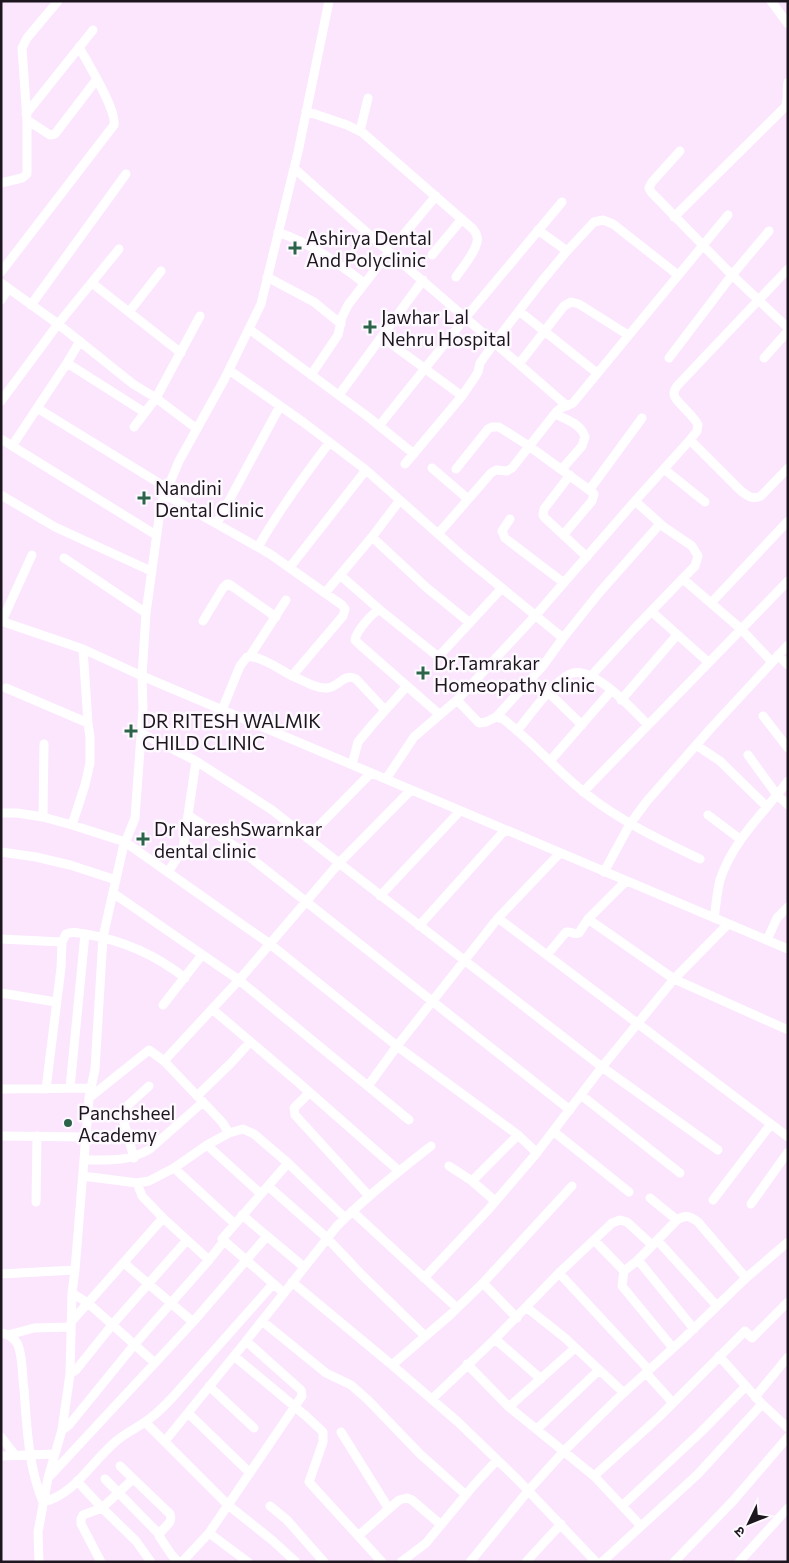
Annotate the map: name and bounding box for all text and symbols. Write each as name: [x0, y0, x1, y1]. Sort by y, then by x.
place label: Ashirya Dental And Polyclinic: [306, 226, 432, 271]
marker: Ashirya Dental And Polyclinic: [288, 241, 302, 255]
place label: Jawhar Lal Nehru Hospital: [381, 305, 511, 350]
marker: Jawhar Lal Nehru Hospital: [363, 320, 377, 334]
place label: Nandini Dental Clinic: [155, 476, 264, 521]
marker: Nandini Dental Clinic: [137, 491, 151, 505]
place label: Dr.Tamrakar Homeopathy clinic: [434, 651, 595, 696]
marker: Dr.Tamrakar Homeopathy clinic: [416, 666, 430, 680]
place label: DR RITESH WALMIK CHILD CLINIC: [142, 709, 321, 754]
marker: DR RITESH WALMIK CHILD CLINIC: [124, 724, 138, 738]
place label: Dr NareshSwarnkar dental clinic: [154, 817, 323, 862]
marker: Dr NareshSwarnkar dental clinic: [136, 832, 150, 846]
place label: Panchsheel Academy: [78, 1101, 175, 1146]
marker: Panchsheel Academy: [62, 1117, 74, 1129]
north arrow: [724, 1498, 774, 1548]
text: उ: [730, 1523, 748, 1541]

